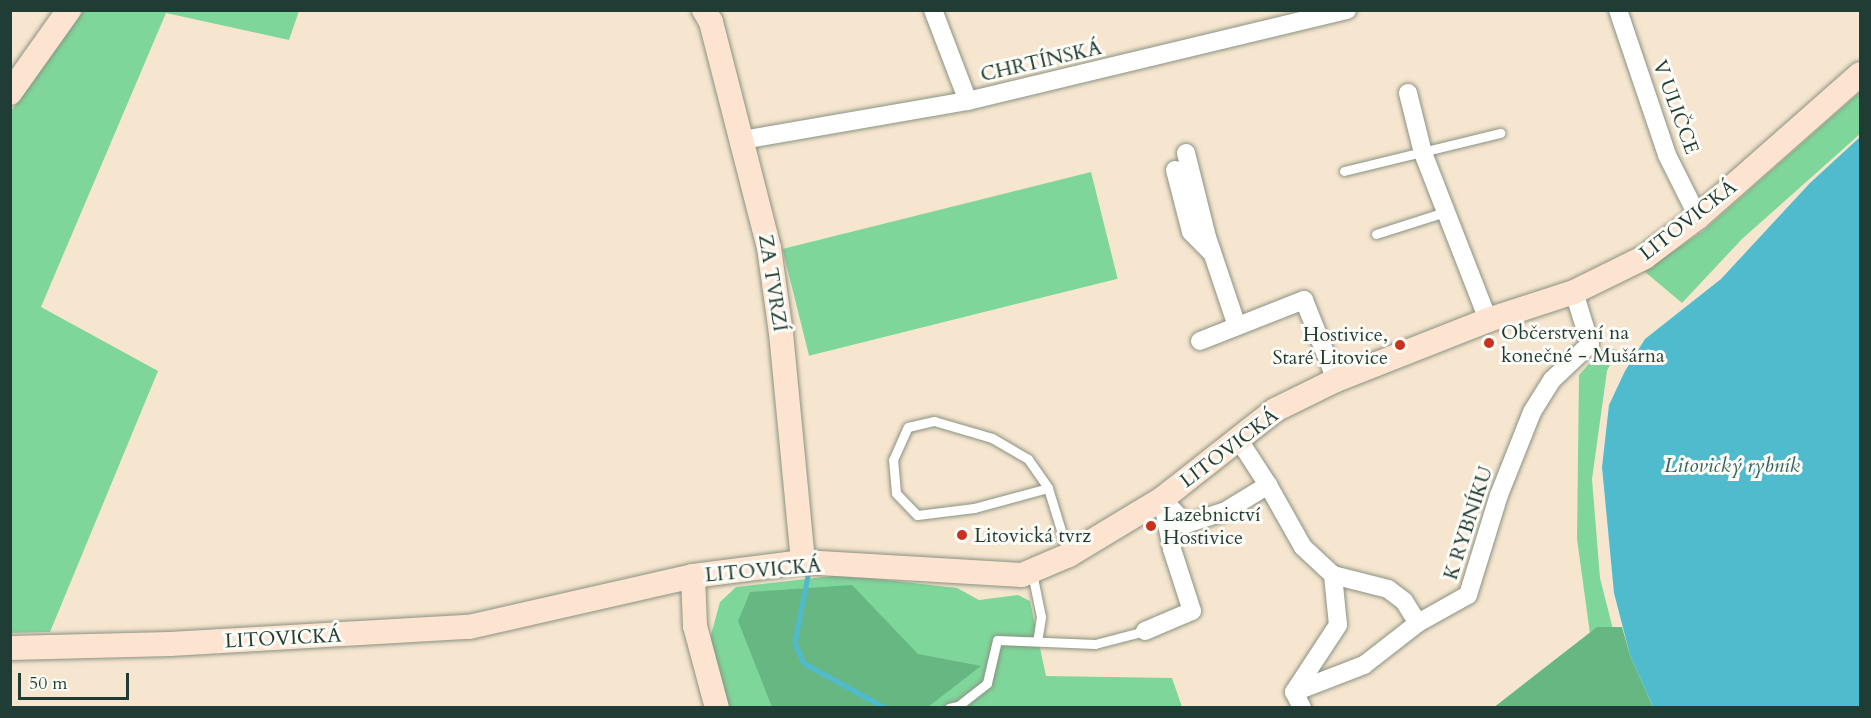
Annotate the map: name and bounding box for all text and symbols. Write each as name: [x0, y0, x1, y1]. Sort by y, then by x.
street label: CHRTÍNSKÁ: [978, 35, 1104, 87]
street label: V ULIČCE: [1648, 57, 1704, 157]
street label: LITOVICKÁ: [1635, 175, 1741, 265]
street label: ZA TVRZÍ: [753, 233, 793, 333]
place label: Občerstvení na konečné - Mušárna: [1501, 320, 1665, 367]
place label: Hostivice, Staré Litovice: [1272, 322, 1388, 369]
marker: Občerstvení na konečné - Mušárna: [1482, 336, 1496, 350]
marker: Hostivice, Staré Litovice: [1393, 338, 1407, 352]
street label: LITOVICKÁ: [1175, 403, 1283, 493]
water label: Litovický rybník: [1664, 453, 1800, 479]
street label: K RYBNÍKU: [1438, 463, 1498, 583]
place label: Lazebnictví Hostivice: [1163, 502, 1261, 549]
marker: Lazebnictví Hostivice: [1144, 519, 1158, 533]
place label: Litovická tvrz: [974, 523, 1091, 547]
marker: Litovická tvrz: [955, 528, 969, 542]
street label: LITOVICKÁ: [704, 553, 822, 587]
street label: LITOVICKÁ: [224, 623, 342, 653]
scale bar: [21, 661, 132, 699]
text: 50 m: [29, 671, 68, 696]

